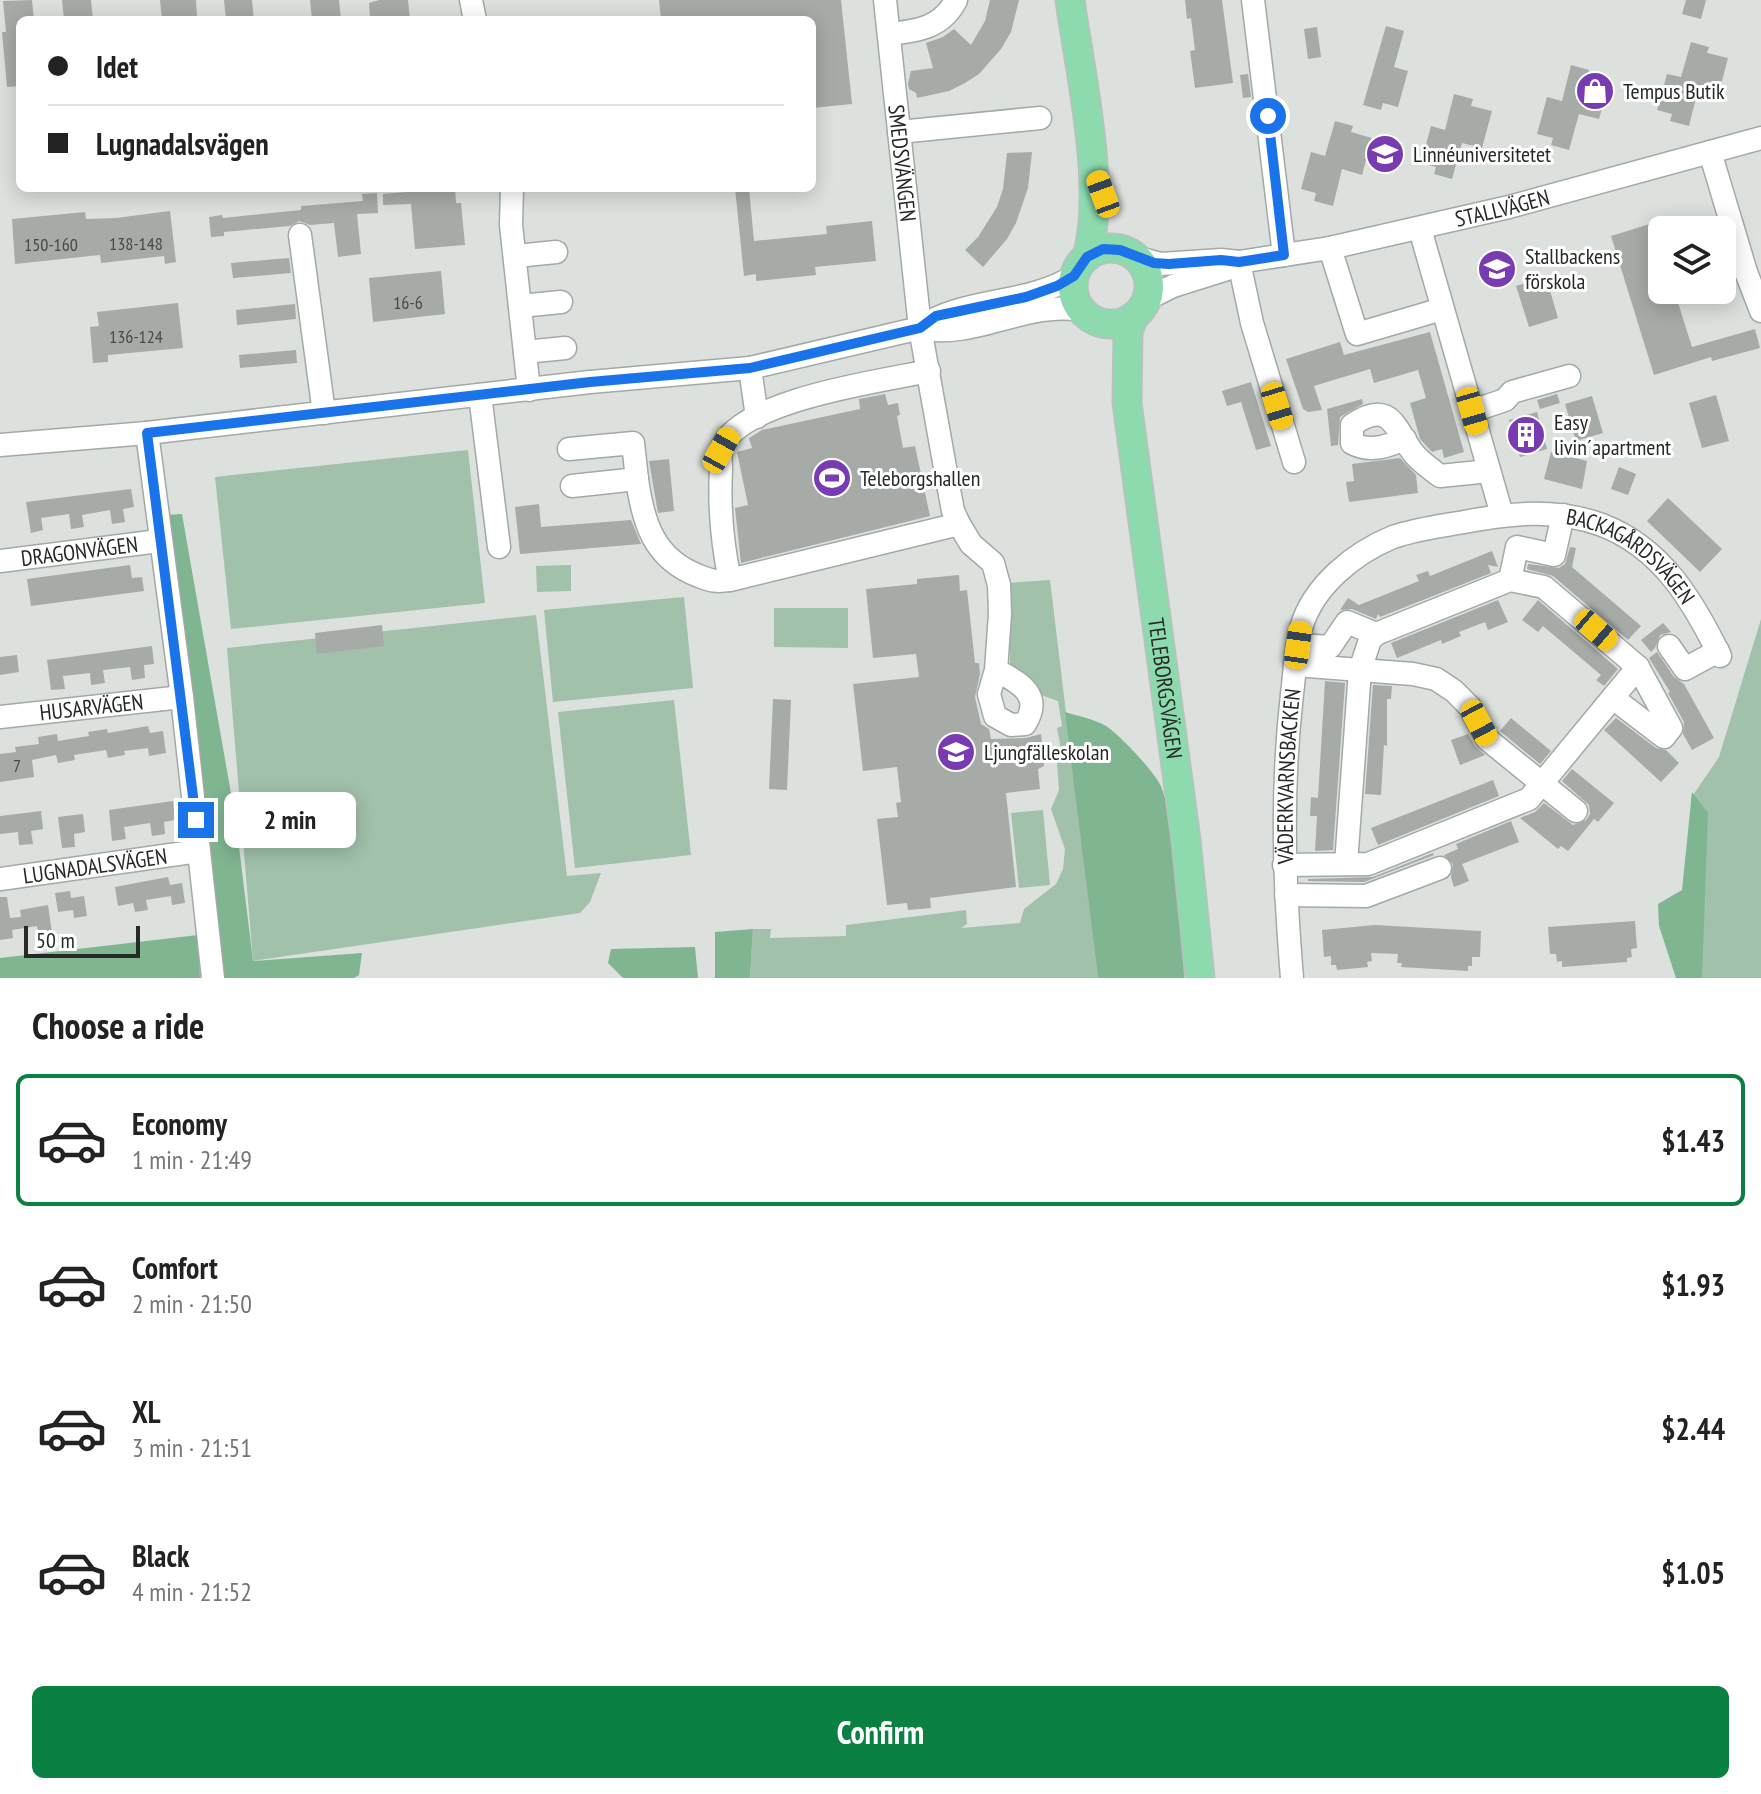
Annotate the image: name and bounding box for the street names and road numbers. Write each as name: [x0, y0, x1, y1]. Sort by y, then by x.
street label: SMEDSVÄNGEN: [882, 103, 923, 223]
street label: STALLVÄGEN: [1452, 183, 1552, 233]
street label: BACKAGÅRDSVÄGEN: [1564, 502, 1701, 609]
street label: DRAGONVÄGEN: [19, 530, 140, 572]
street label: TELEBORGSVÄGEN: [1142, 616, 1189, 760]
street label: HUSARVÄGEN: [38, 687, 145, 727]
street label: VÄDERKVARNSBACKEN: [1271, 687, 1307, 866]
street label: LUGNADALSVÄGEN: [21, 842, 169, 890]

